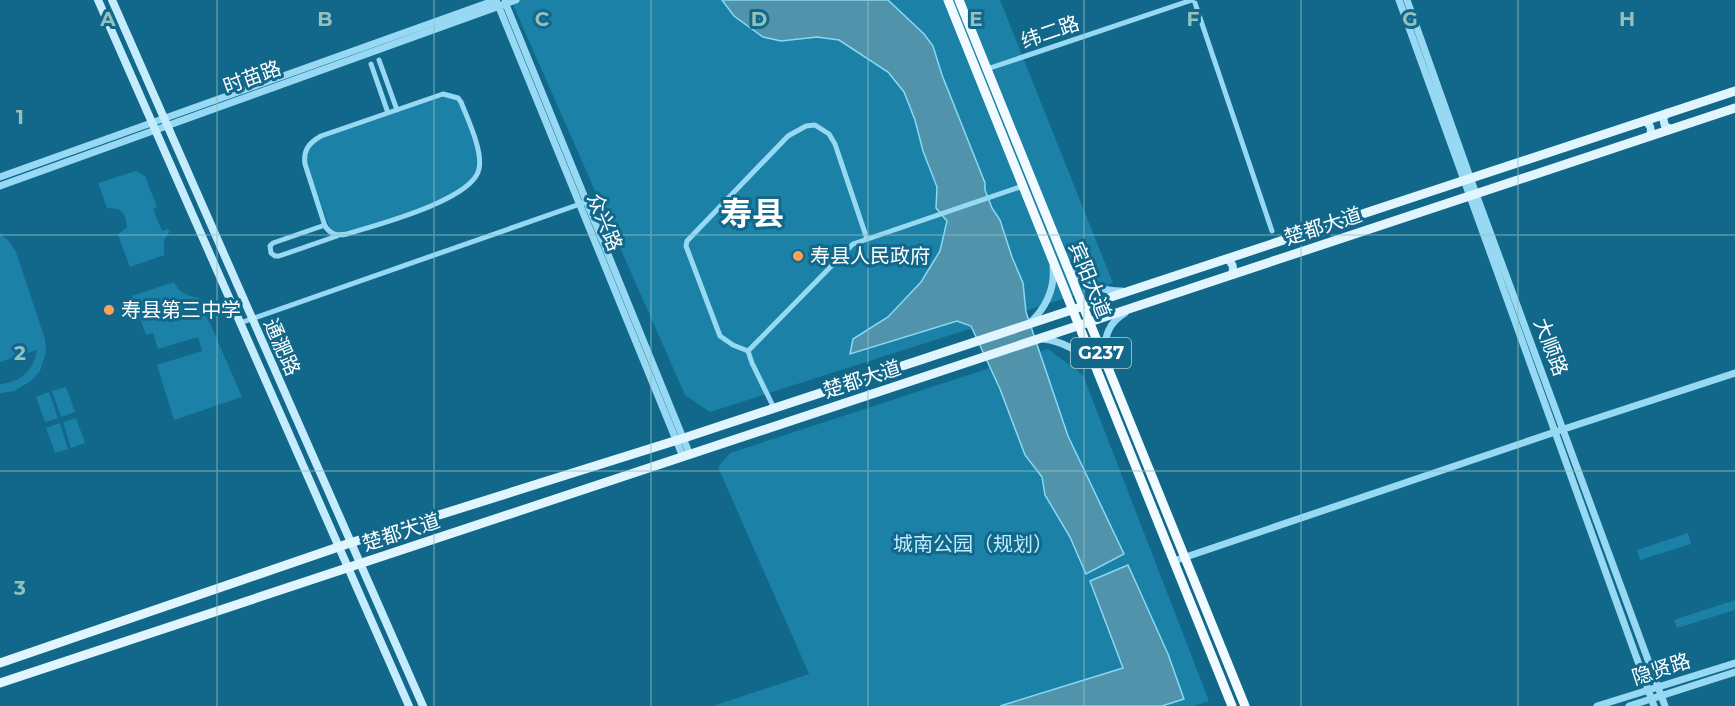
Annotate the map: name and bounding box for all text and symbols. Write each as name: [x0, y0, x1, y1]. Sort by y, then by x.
text: A: [99, 7, 116, 31]
text: B: [317, 7, 333, 31]
text: C: [535, 7, 550, 31]
text: D: [751, 7, 767, 31]
text: E: [969, 7, 983, 31]
text: F: [1187, 7, 1200, 31]
text: G: [1402, 7, 1418, 31]
text: H: [1619, 7, 1635, 31]
street label: 纬二路: [1018, 11, 1082, 53]
street label: 时苗路: [220, 55, 284, 99]
text: 1: [16, 105, 24, 129]
street label: 众兴路: [583, 190, 627, 254]
district label: 寿县: [720, 194, 784, 233]
street label: 楚都大道: [1281, 202, 1365, 250]
street label: 宾阳大道: [1064, 238, 1116, 322]
place label: 寿县人民政府: [810, 244, 930, 268]
marker: 寿县人民政府: [791, 249, 805, 263]
place label: 寿县第三中学: [121, 298, 241, 322]
marker: 寿县第三中学: [102, 303, 116, 317]
street label: 通淝路: [259, 315, 305, 379]
street label: 大顺路: [1529, 315, 1573, 379]
road number: G237: [1071, 338, 1131, 368]
text: 2: [14, 341, 26, 365]
street label: 楚都大道: [820, 355, 904, 403]
street label: 楚都大道: [359, 508, 443, 556]
park label: 城南公园（规划）: [893, 532, 1053, 556]
text: 3: [13, 576, 26, 600]
street label: 隐贤路: [1629, 648, 1693, 690]

